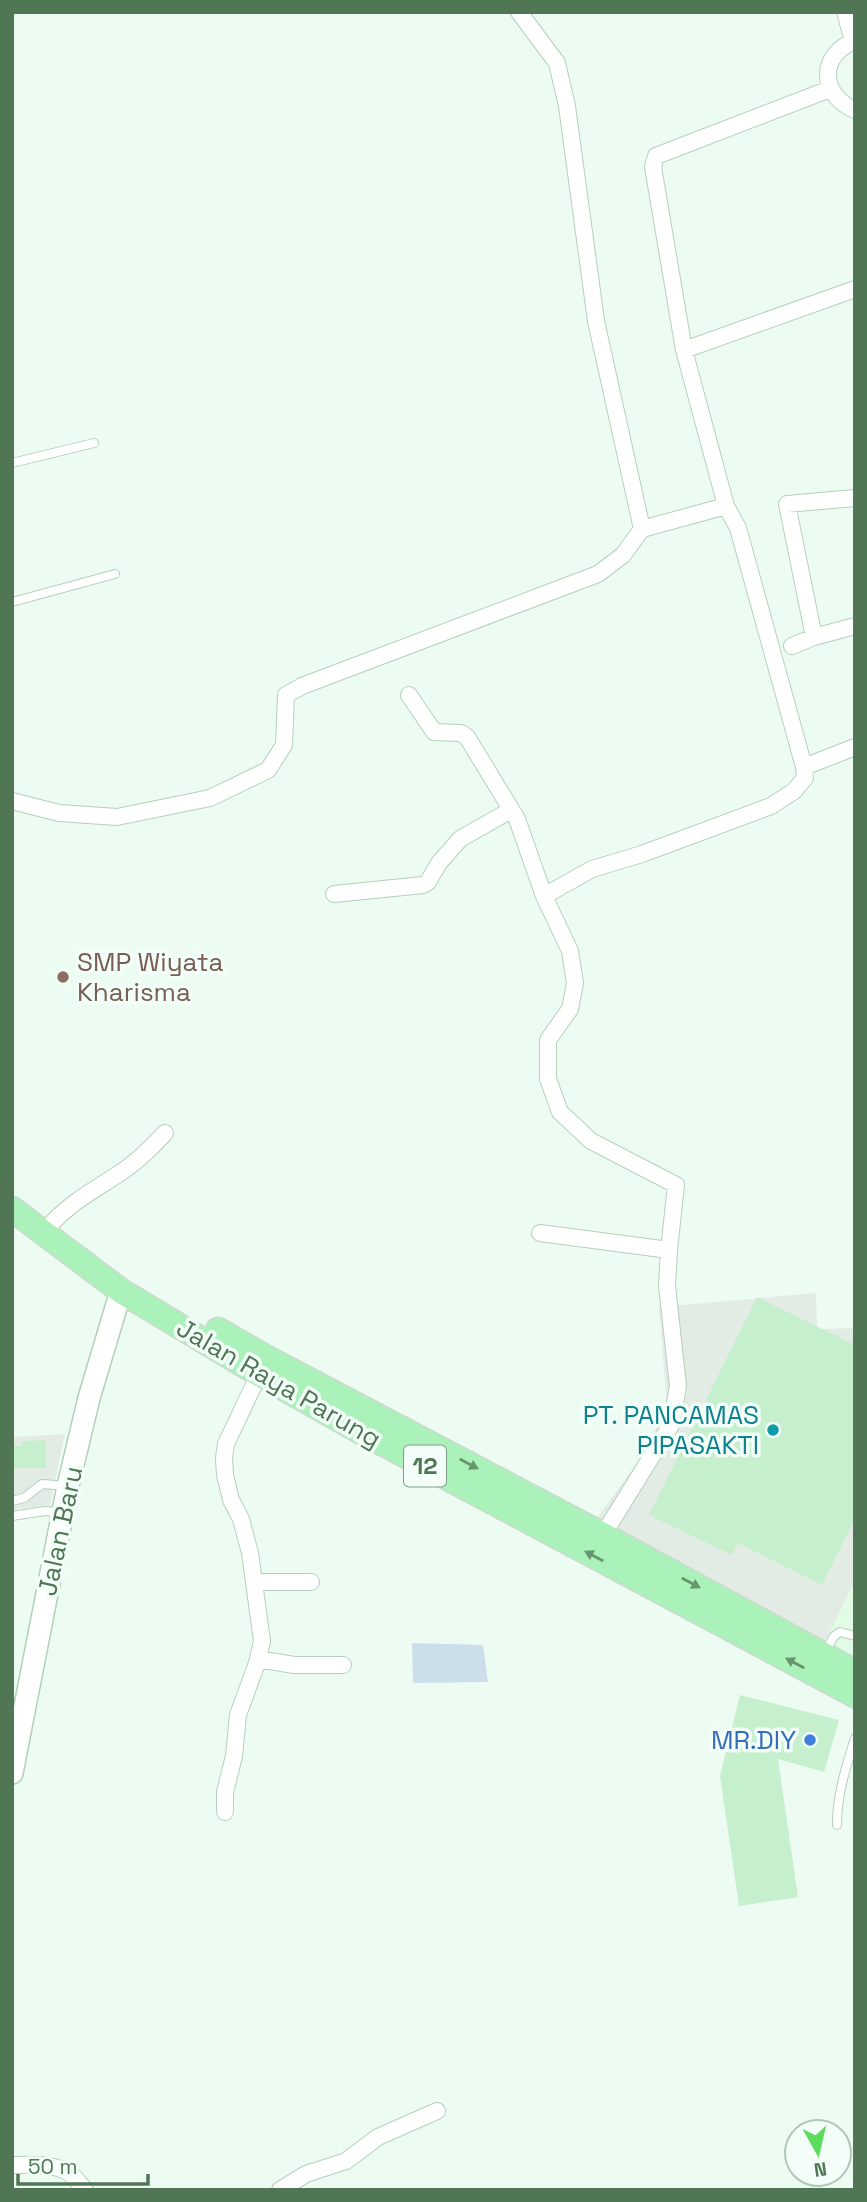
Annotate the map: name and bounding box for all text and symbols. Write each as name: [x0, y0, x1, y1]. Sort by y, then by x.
place label: SMP Wiyata Kharisma: [77, 945, 224, 1009]
marker: SMP Wiyata Kharisma: [55, 969, 71, 985]
street label: Jalan Raya Parung: [171, 1311, 387, 1455]
place label: PT. PANCAMAS PIPASAKTI: [583, 1398, 759, 1462]
marker: PT. PANCAMAS PIPASAKTI: [765, 1422, 781, 1438]
road number: 12: [404, 1446, 446, 1486]
one-way arrow: [459, 1459, 479, 1470]
street label: Jalan Baru: [30, 1463, 90, 1599]
one-way arrow: [584, 1550, 604, 1562]
one-way arrow: [681, 1578, 701, 1589]
one-way arrow: [784, 1658, 804, 1670]
place label: MR.DIY: [711, 1723, 796, 1757]
marker: MR.DIY: [802, 1732, 818, 1748]
north arrow: [783, 2118, 853, 2188]
scale bar: [18, 2142, 147, 2186]
text: 50 m: [28, 2153, 78, 2180]
text: N: [812, 2156, 828, 2183]

